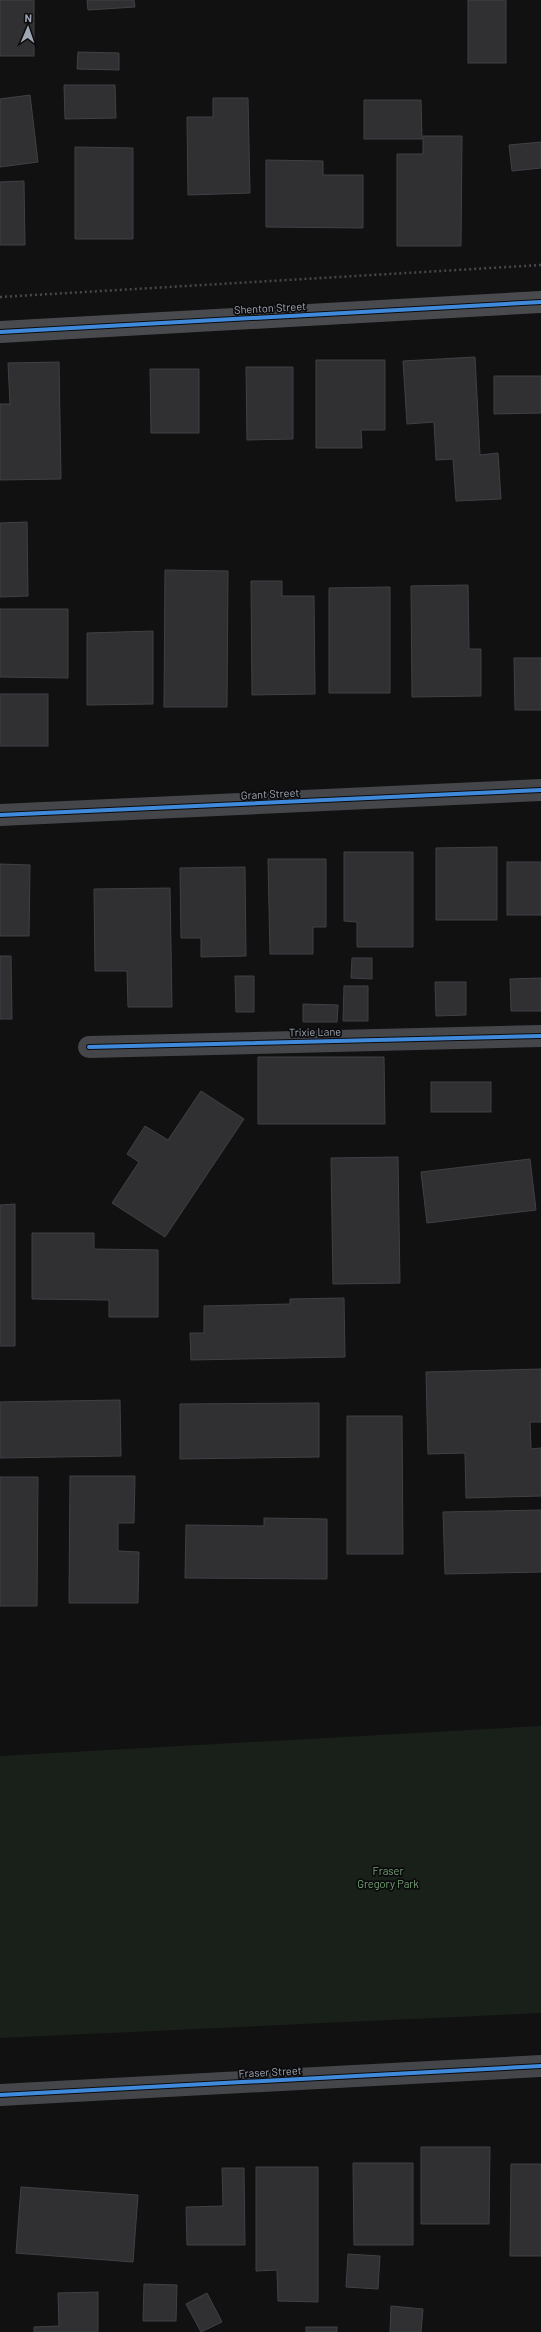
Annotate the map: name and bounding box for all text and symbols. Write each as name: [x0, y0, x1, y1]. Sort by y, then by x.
north arrow: [8, 8, 48, 48]
text: N: [24, 11, 32, 24]
street label: Shenton Street: [234, 299, 306, 316]
street label: Grant Street: [240, 785, 300, 802]
street label: Trixie Lane: [289, 1025, 341, 1038]
park label: Fraser Gregory Park: [357, 1864, 419, 1890]
street label: Fraser Street: [238, 2063, 302, 2080]

